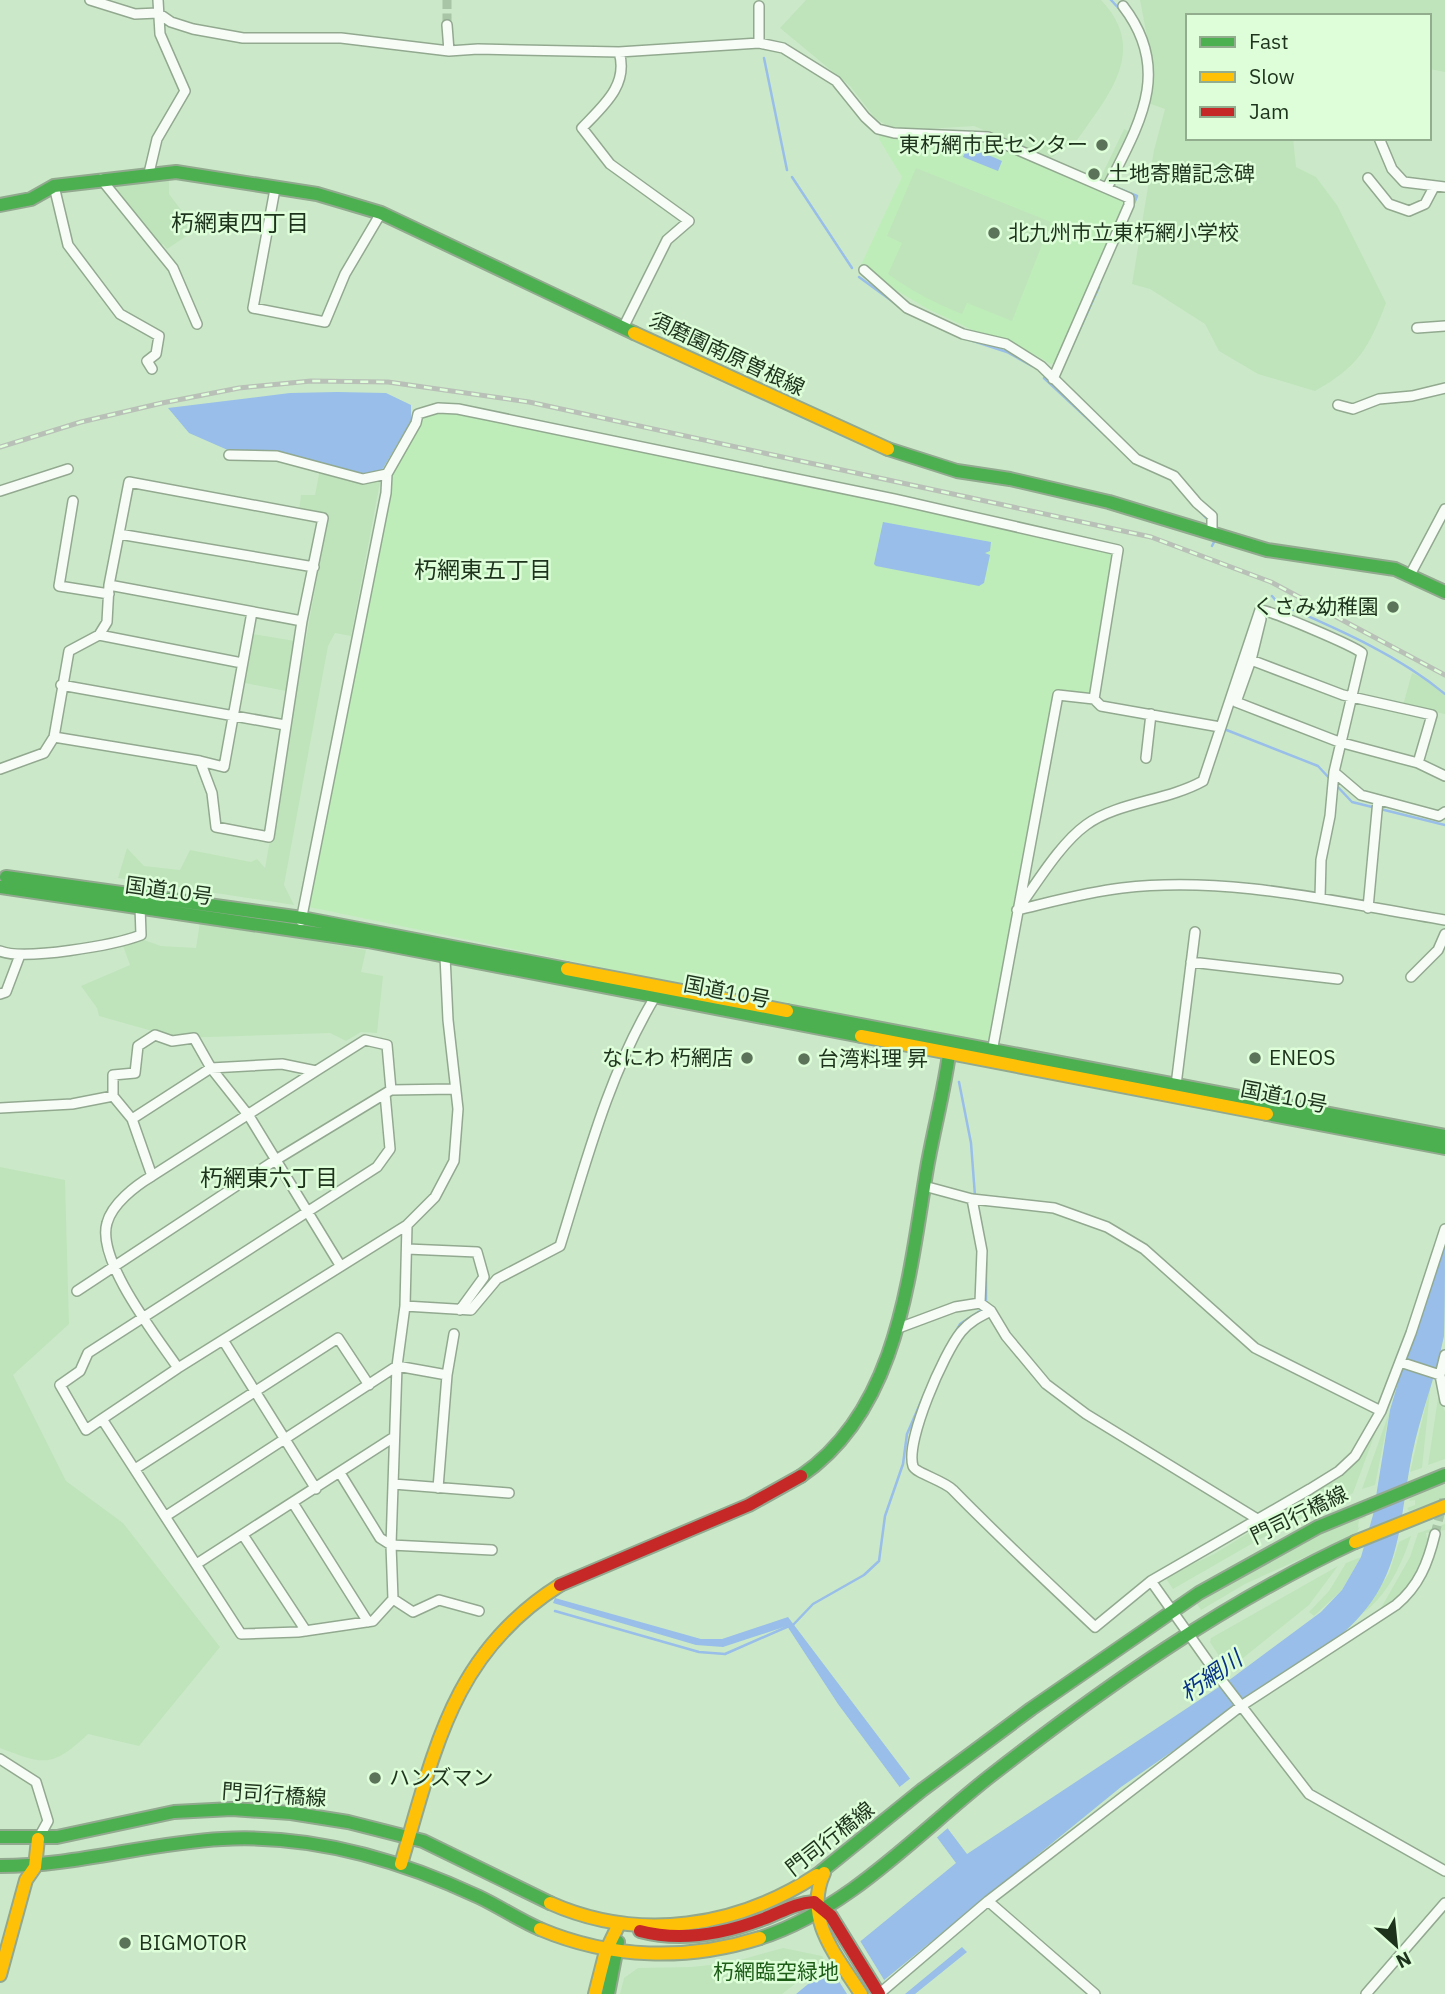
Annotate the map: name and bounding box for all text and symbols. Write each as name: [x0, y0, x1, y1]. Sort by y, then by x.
legend: [1186, 14, 1431, 140]
text: Fast: [1249, 27, 1289, 55]
text: Slow: [1249, 62, 1295, 90]
text: Jam: [1249, 97, 1289, 125]
place label: 東朽網市民センター: [899, 130, 1088, 158]
marker: 東朽網市民センター: [1094, 137, 1110, 153]
place label: 土地寄贈記念碑: [1108, 159, 1255, 187]
marker: 土地寄贈記念碑: [1086, 166, 1102, 182]
district label: 朽網東四丁目: [171, 207, 309, 237]
place label: 北九州市立東朽網小学校: [1008, 218, 1239, 246]
marker: 北九州市立東朽網小学校: [986, 225, 1002, 241]
street label: 須磨園南原曽根線: [645, 305, 809, 401]
district label: 朽網東五丁目: [414, 554, 552, 584]
place label: くさみ幼稚園: [1253, 592, 1379, 620]
marker: くさみ幼稚園: [1385, 599, 1401, 615]
street label: 国道10号: [124, 870, 215, 910]
street label: 国道10号: [681, 969, 773, 1013]
place label: なにわ 朽網店: [602, 1043, 733, 1071]
place label: ENEOS: [1269, 1043, 1335, 1071]
place label: 台湾料理 昇: [818, 1044, 928, 1072]
marker: なにわ 朽網店: [739, 1050, 755, 1066]
marker: ENEOS: [1247, 1050, 1263, 1066]
marker: 台湾料理 昇: [796, 1051, 812, 1067]
street label: 国道10号: [1238, 1074, 1330, 1118]
district label: 朽網東六丁目: [200, 1162, 338, 1192]
street label: 門司行橋線: [1245, 1479, 1352, 1550]
water label: 朽網川: [1174, 1641, 1250, 1707]
place label: ハンズマン: [389, 1763, 494, 1791]
marker: ハンズマン: [367, 1770, 383, 1786]
street label: 門司行橋線: [221, 1776, 327, 1812]
street label: 門司行橋線: [779, 1795, 879, 1882]
north arrow: [1361, 1910, 1431, 1980]
place label: BIGMOTOR: [139, 1928, 247, 1956]
marker: BIGMOTOR: [117, 1935, 133, 1951]
text: N: [1392, 1946, 1415, 1974]
park label: 朽網臨空緑地: [713, 1957, 839, 1985]

